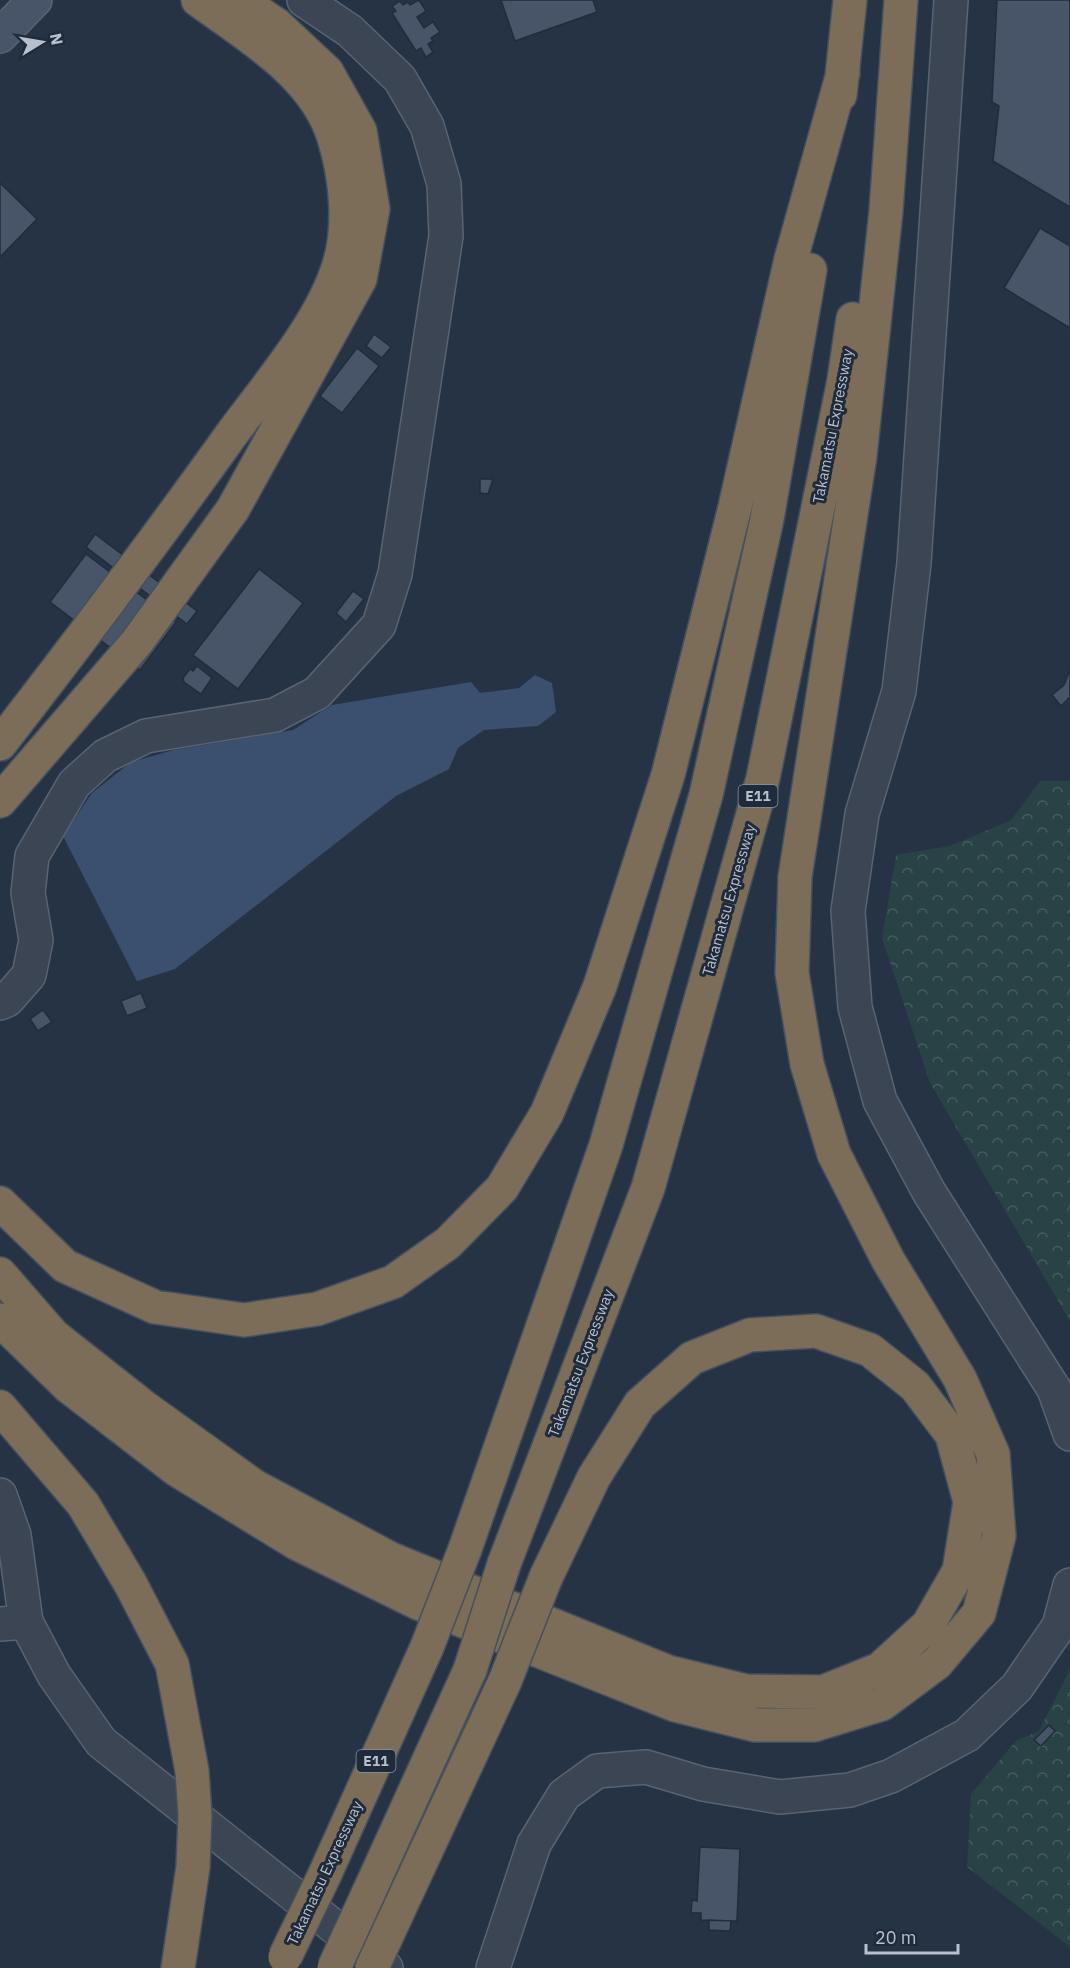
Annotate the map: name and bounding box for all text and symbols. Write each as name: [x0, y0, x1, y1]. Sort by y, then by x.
north arrow: [12, 12, 72, 72]
text: N: [46, 32, 68, 47]
street label: Takamatsu Expressway: [808, 347, 857, 505]
road number: E11: [738, 785, 777, 807]
street label: Takamatsu Expressway: [698, 821, 759, 978]
street label: Takamatsu Expressway: [544, 1286, 618, 1440]
road number: E11: [356, 1750, 395, 1772]
street label: Takamatsu Expressway: [283, 1797, 367, 1948]
scale bar: [866, 1917, 958, 1955]
text: 20 m: [875, 1926, 917, 1949]

